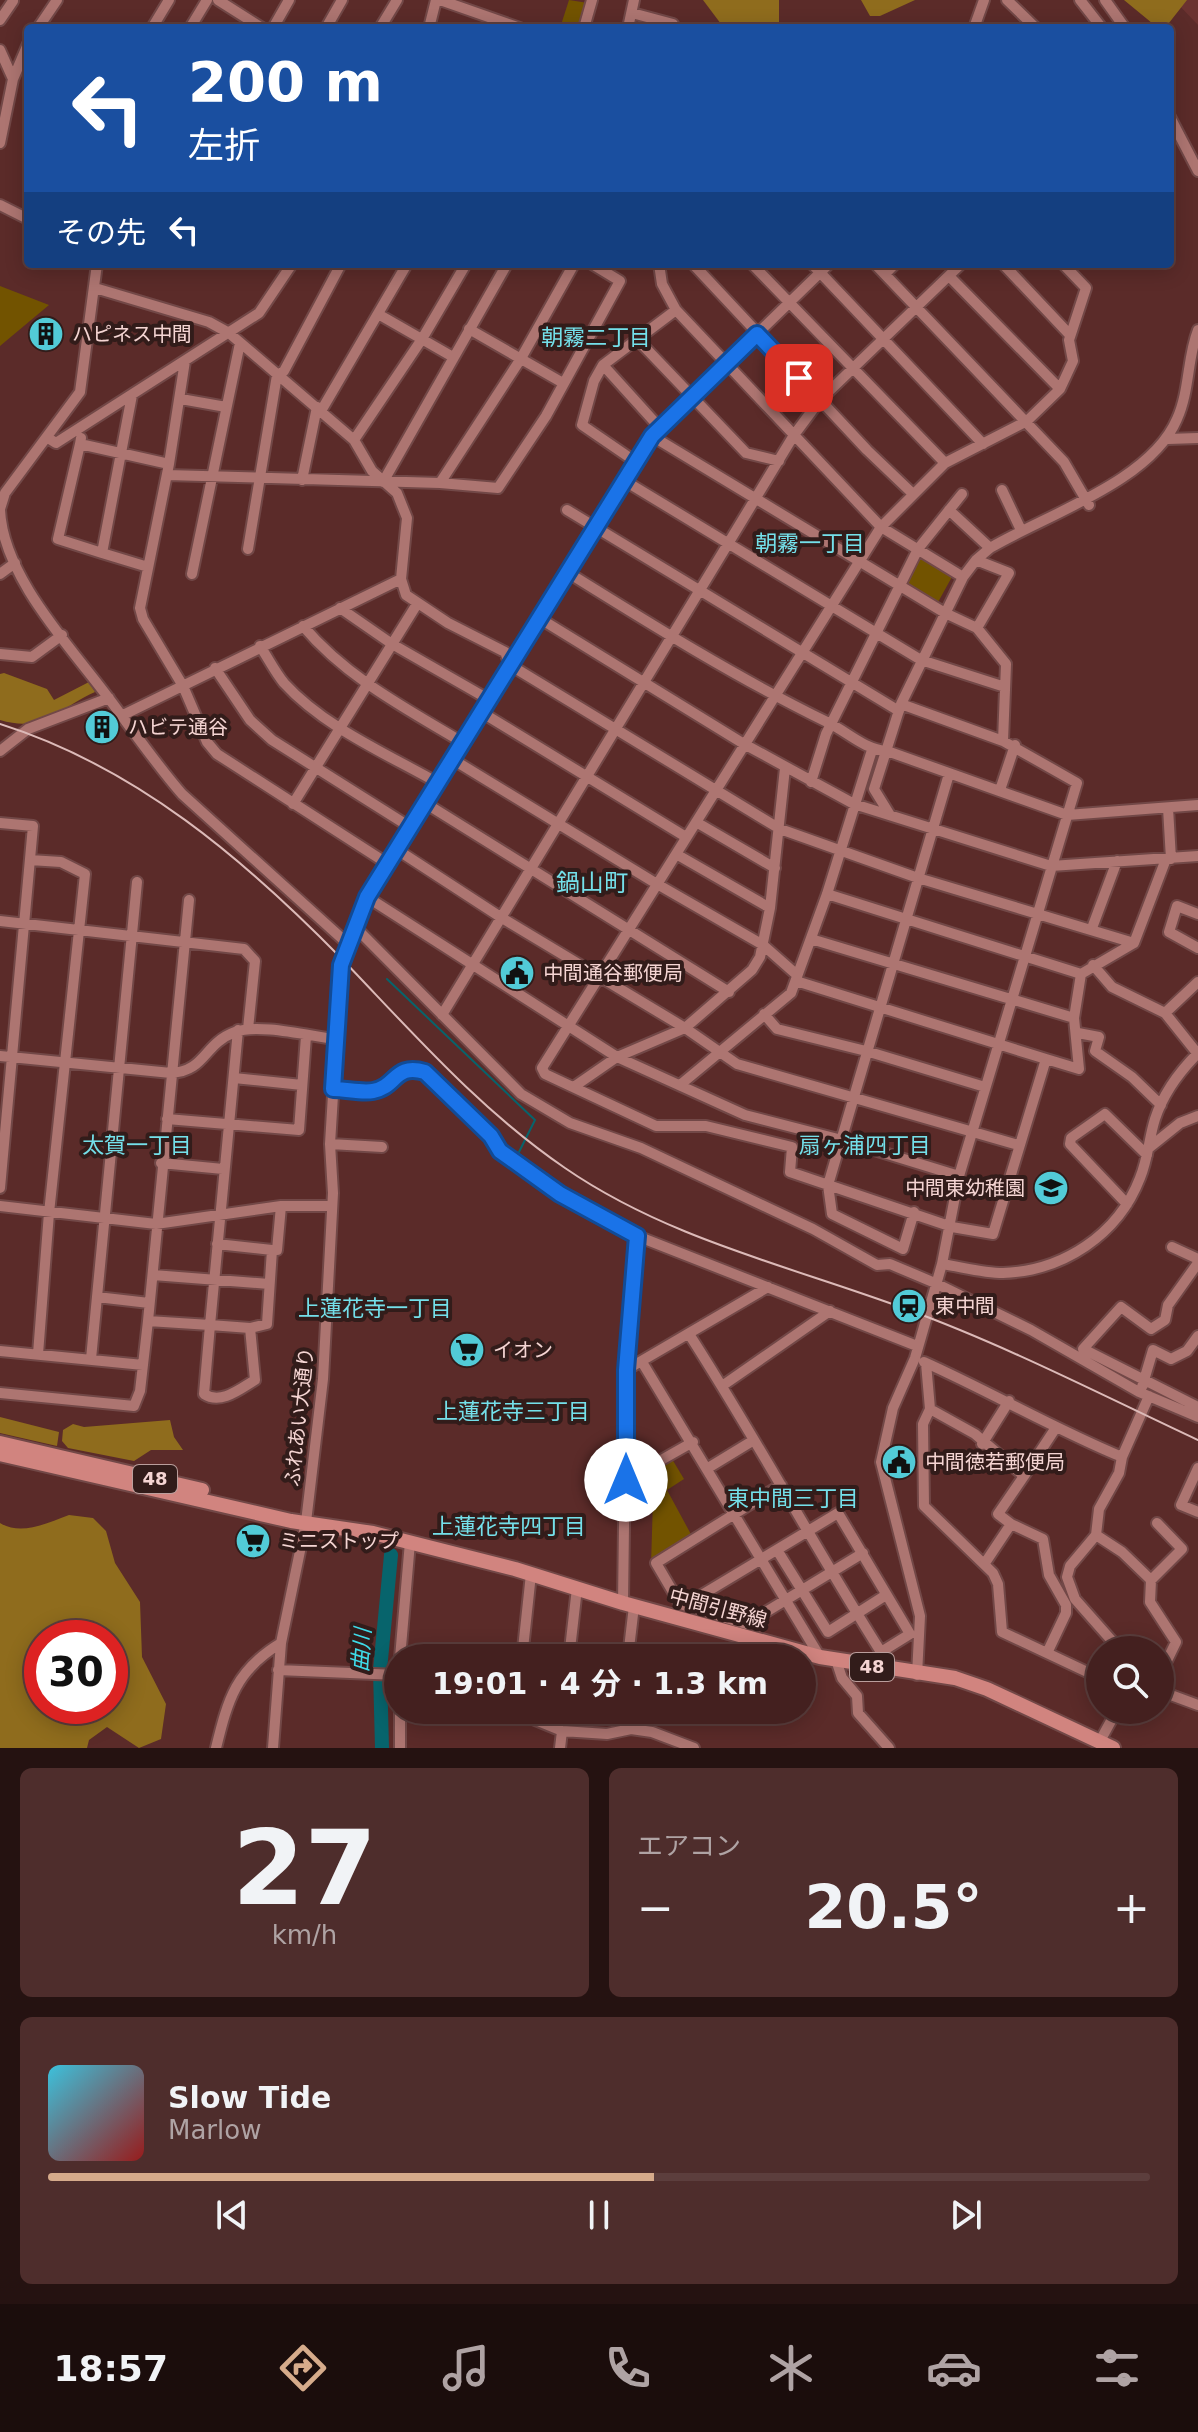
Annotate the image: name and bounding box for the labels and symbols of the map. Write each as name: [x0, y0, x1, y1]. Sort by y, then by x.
building icon: ハピネス中間: [27, 315, 65, 353]
place label: ハピネス中間: [72, 322, 192, 346]
district label: 朝霧二丁目: [541, 325, 651, 350]
pin: [765, 344, 833, 412]
district label: 朝霧一丁目: [755, 531, 865, 556]
building icon: ハビテ通谷: [83, 708, 121, 746]
place label: ハビテ通谷: [128, 715, 228, 739]
district label: 鍋山町: [556, 869, 628, 897]
public building icon: 中間通谷郵便局: [498, 954, 536, 992]
place label: 中間通谷郵便局: [543, 961, 683, 985]
district label: 太賀一丁目: [82, 1133, 192, 1158]
district label: 扇ヶ浦四丁目: [799, 1133, 931, 1158]
school or university icon: 中間東幼稚園: [1032, 1169, 1070, 1207]
place label: 中間東幼稚園: [905, 1176, 1025, 1200]
station icon: 東中間: [890, 1287, 928, 1325]
place label: 東中間: [935, 1294, 995, 1318]
district label: 上蓮花寺一丁目: [298, 1296, 452, 1321]
supermarket icon: イオン: [448, 1331, 486, 1369]
place label: イオン: [493, 1338, 553, 1362]
street label: ふれあい大通り: [280, 1346, 318, 1488]
district label: 上蓮花寺三丁目: [436, 1399, 590, 1424]
position arrow: [584, 1438, 668, 1522]
public building icon: 中間徳若郵便局: [880, 1443, 918, 1481]
place label: 中間徳若郵便局: [925, 1450, 1065, 1474]
road number: 48: [133, 1465, 177, 1493]
district label: 東中間三丁目: [727, 1486, 859, 1511]
district label: 上蓮花寺四丁目: [432, 1514, 586, 1539]
supermarket icon: ミニストップ: [234, 1522, 272, 1560]
place label: ミニストップ: [279, 1529, 399, 1553]
street label: 中間引野線: [667, 1583, 769, 1633]
speed limit sign: 30: [24, 1620, 128, 1724]
water label: 曲川: [347, 1625, 376, 1673]
road number: 48: [850, 1653, 894, 1681]

